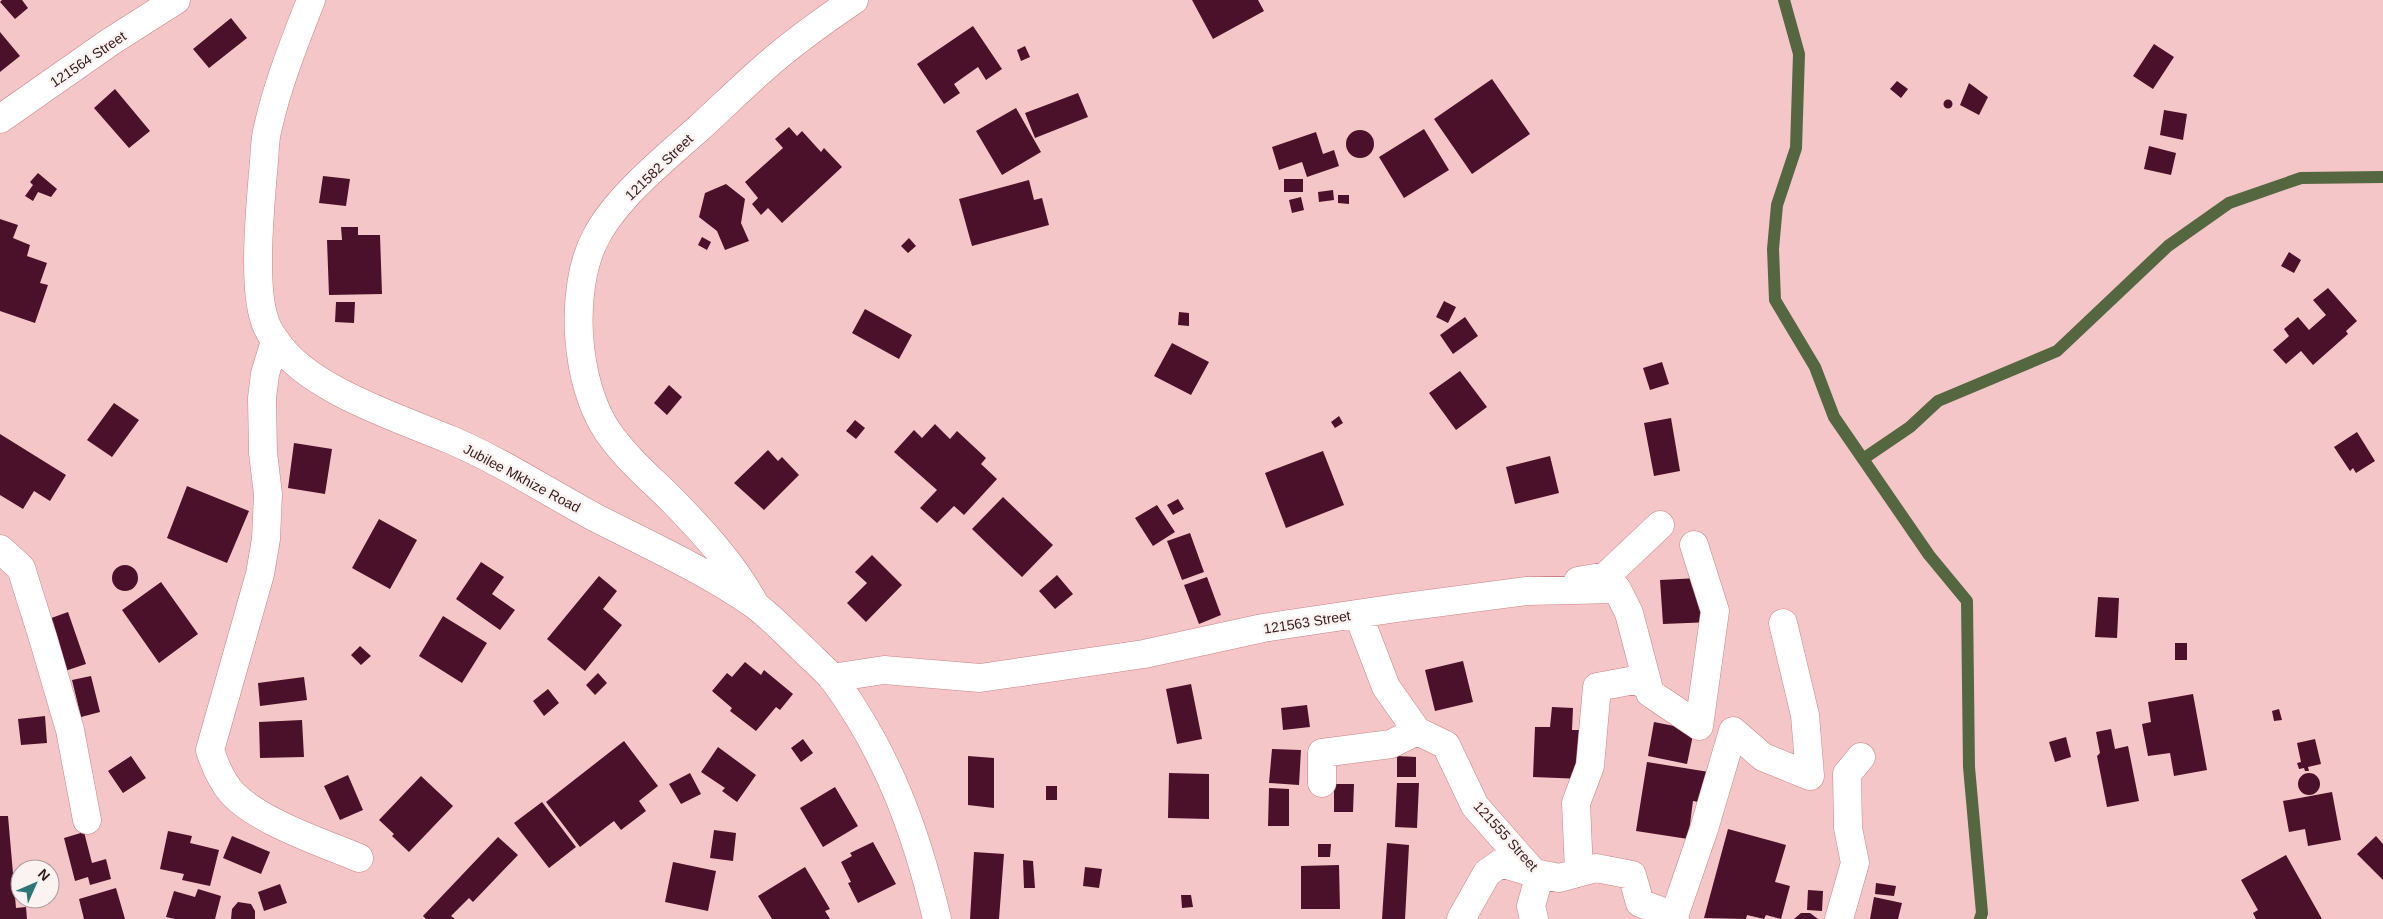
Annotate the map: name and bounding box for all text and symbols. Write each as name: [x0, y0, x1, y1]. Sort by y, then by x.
street label: 121564 Street: [47, 28, 129, 90]
street label: 121582 Street: [622, 131, 696, 203]
street label: Jubilee Mkhize Road: [461, 440, 583, 516]
street label: 121563 Street: [1262, 607, 1352, 637]
street label: 121555 Street: [1471, 798, 1541, 874]
north arrow: [10, 859, 60, 909]
text: N: [35, 866, 53, 884]

